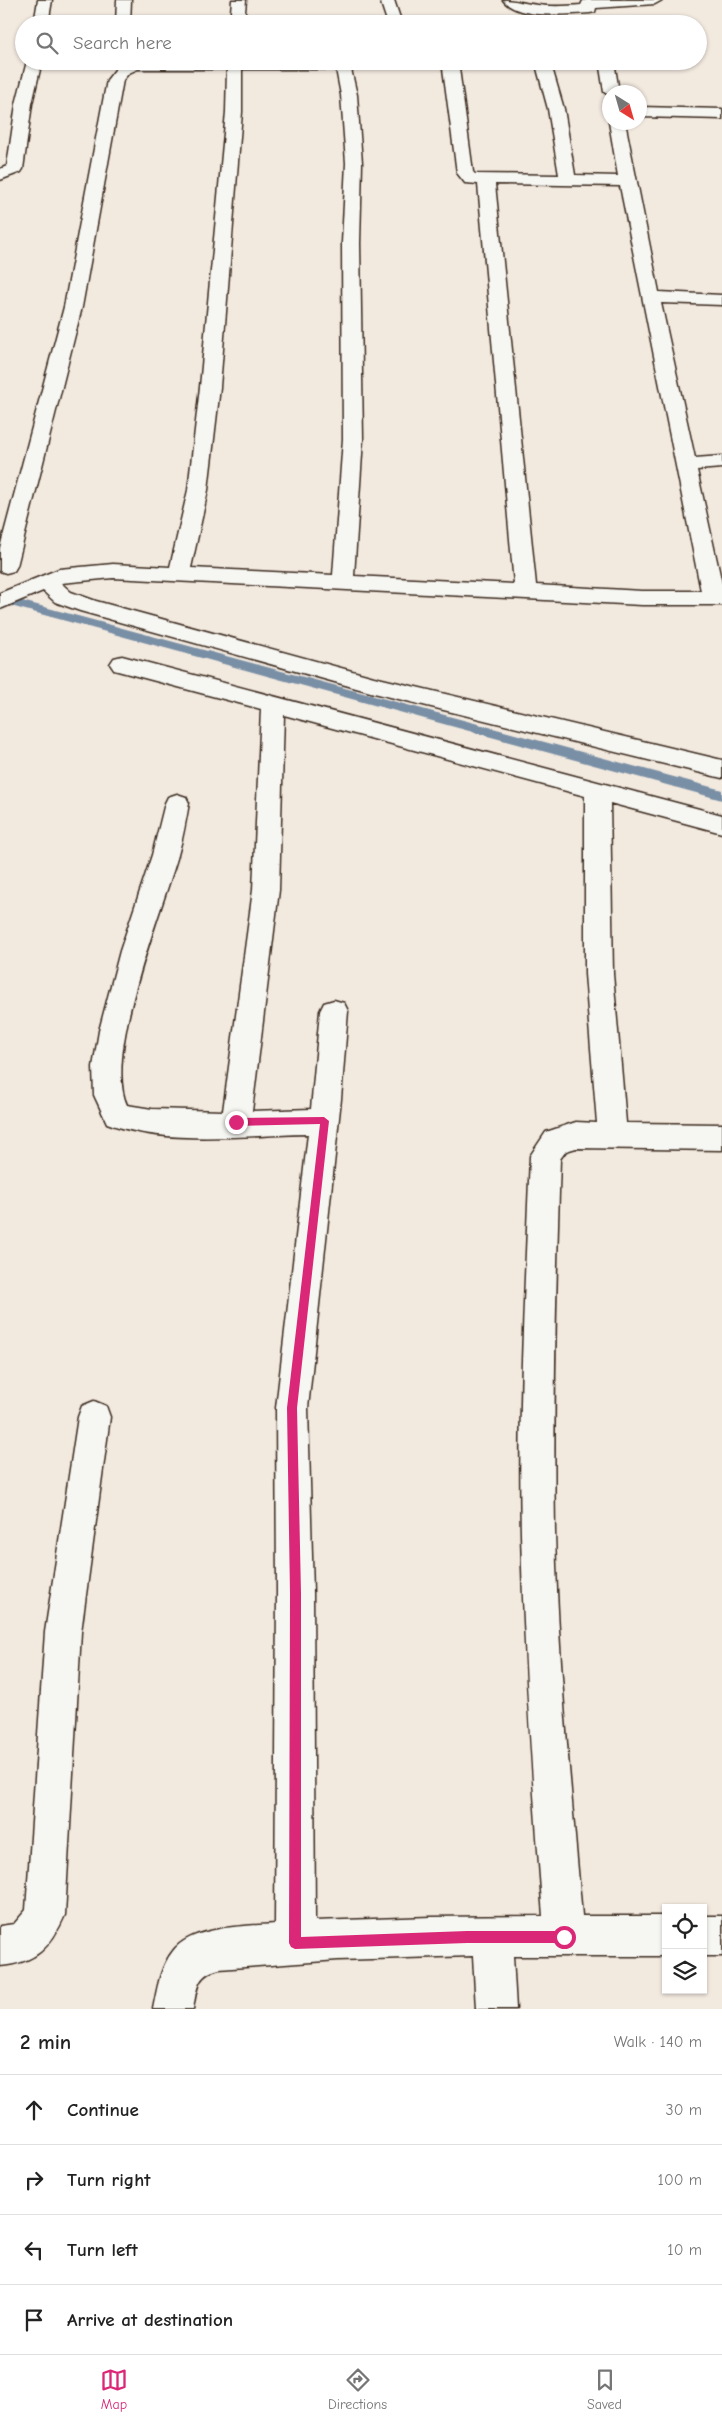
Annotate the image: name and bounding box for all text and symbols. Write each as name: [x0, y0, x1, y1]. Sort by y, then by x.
search box: [15, 15, 707, 70]
icon: search: [33, 29, 61, 57]
text: Search here: [73, 32, 172, 54]
north arrow: [602, 85, 647, 130]
route end: [225, 1111, 248, 1134]
map controls: [662, 1904, 707, 1994]
button: locate: [662, 1904, 707, 1949]
route start: [553, 1926, 576, 1949]
button: layers: [662, 1949, 707, 1994]
text: 2 min: [20, 2030, 71, 2054]
text: Walk · 140 m: [614, 2033, 702, 2051]
icon: ahead: [20, 2096, 48, 2124]
text: Continue: [67, 2099, 139, 2121]
text: 30 m: [666, 2101, 702, 2119]
icon: right: [20, 2166, 48, 2194]
text: Turn right: [67, 2169, 151, 2191]
text: 100 m: [658, 2171, 702, 2189]
icon: left: [20, 2236, 48, 2264]
text: Turn left: [67, 2239, 138, 2261]
text: 10 m: [667, 2241, 702, 2259]
icon: arrive: [20, 2306, 48, 2334]
text: Arrive at destination: [67, 2309, 233, 2331]
tab: Map: [100, 2366, 128, 2413]
tab: Directions: [328, 2366, 387, 2413]
tab: Saved: [587, 2366, 622, 2413]

